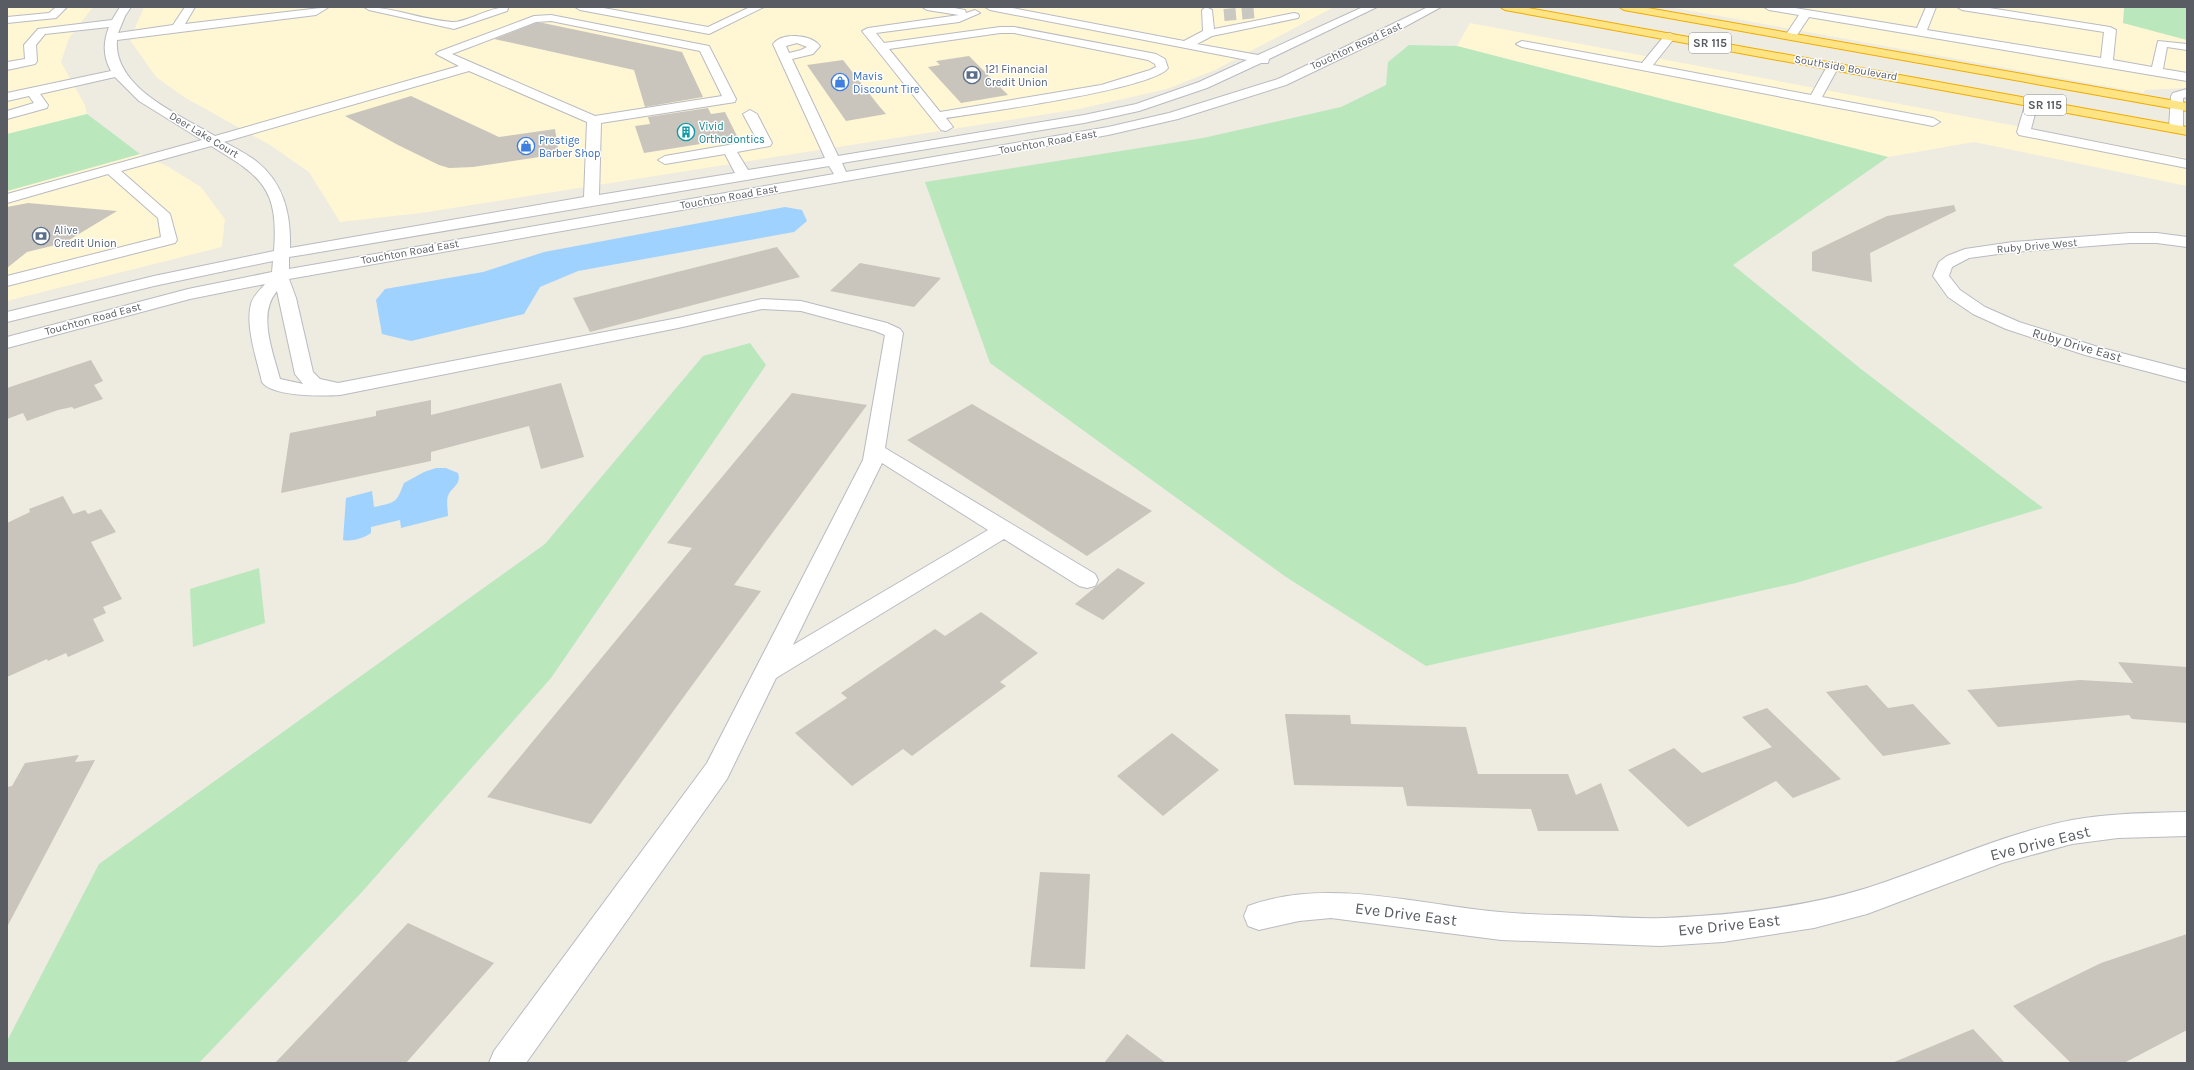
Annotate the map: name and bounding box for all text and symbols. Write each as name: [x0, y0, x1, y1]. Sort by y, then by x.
street label: Touchton Road East: [1308, 19, 1404, 73]
road number: SR 115: [1689, 33, 1731, 53]
street label: Southside Boulevard: [1794, 53, 1898, 83]
place label: 121 Financial Credit Union: [985, 63, 1048, 89]
bank icon: 121 Financial Credit Union: [962, 65, 982, 85]
place label: Mavis Discount Tire: [853, 70, 920, 96]
shop icon: Mavis Discount Tire: [830, 72, 850, 92]
road number: SR 115: [2024, 95, 2066, 115]
street label: Deer Lake Court: [167, 109, 241, 161]
place label: Vivid Orthodontics: [699, 120, 765, 146]
building icon: Vivid Orthodontics: [676, 122, 696, 142]
street label: Touchton Road East: [998, 127, 1098, 157]
place label: Prestige Barber Shop: [539, 134, 600, 160]
shop icon: Prestige Barber Shop: [516, 136, 536, 156]
street label: Touchton Road East: [679, 182, 779, 212]
place label: Alive Credit Union: [54, 224, 117, 250]
bank icon: Alive Credit Union: [31, 226, 51, 246]
street label: Ruby Drive West: [1996, 236, 2078, 256]
street label: Touchton Road East: [360, 237, 460, 267]
street label: Touchton Road East: [43, 300, 143, 338]
street label: Ruby Drive East: [2031, 325, 2124, 365]
street label: Eve Drive East: [1988, 821, 2092, 865]
street label: Eve Drive East: [1354, 898, 1458, 930]
street label: Eve Drive East: [1677, 910, 1781, 940]

